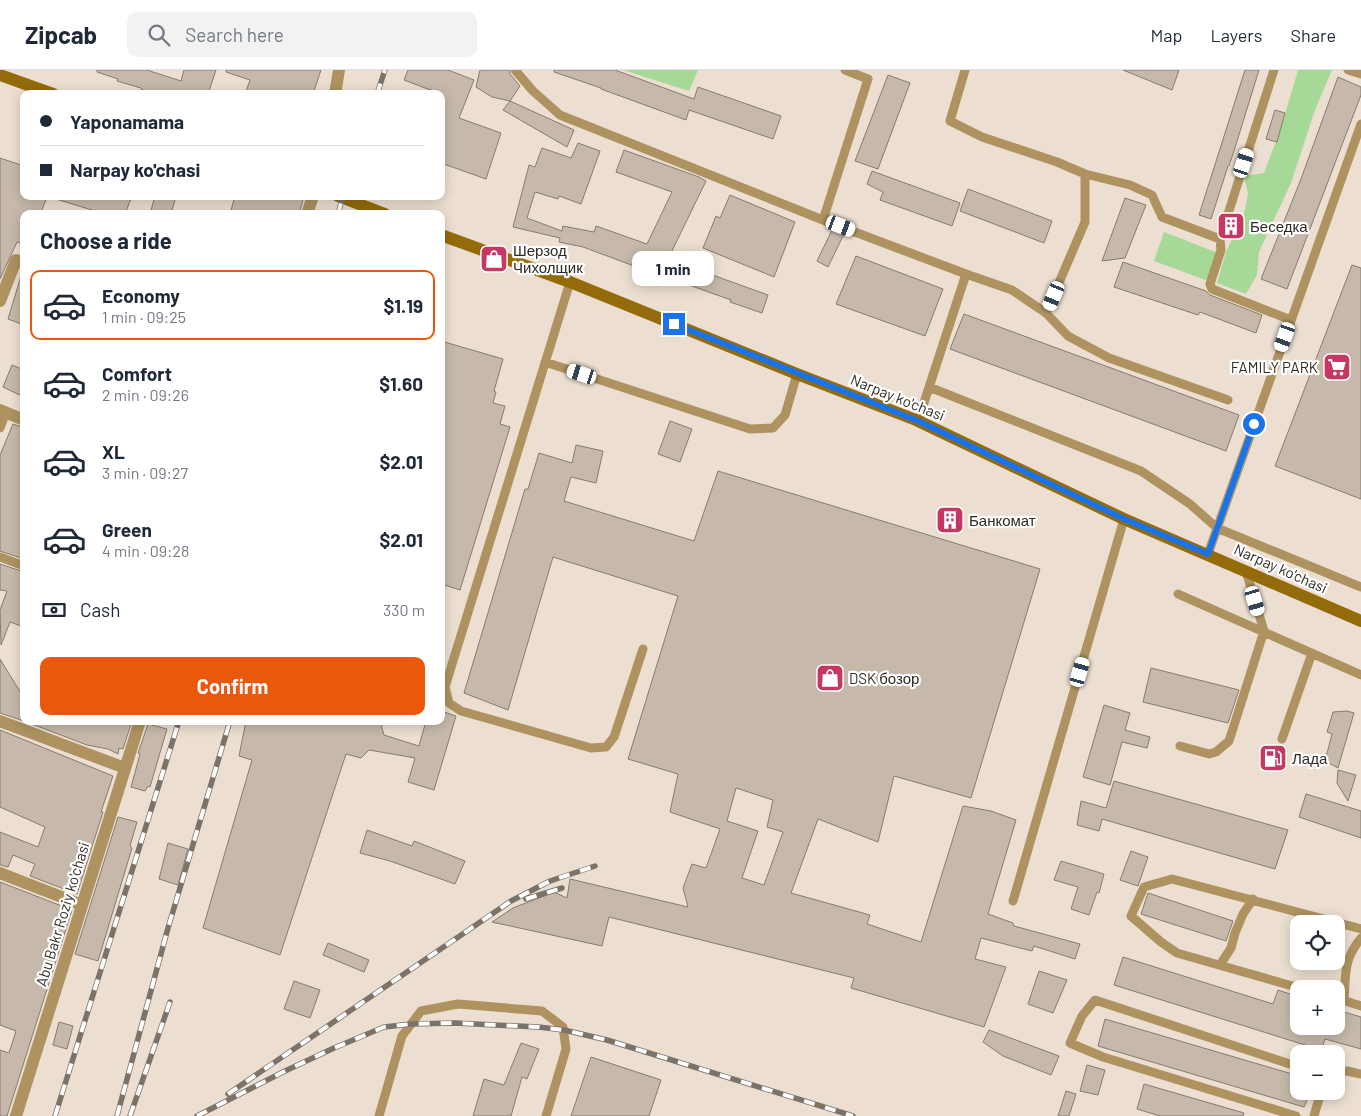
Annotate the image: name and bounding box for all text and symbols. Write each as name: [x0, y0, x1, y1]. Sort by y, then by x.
search box: [127, 12, 477, 57]
text: Zipcab: [25, 20, 97, 49]
icon: search: [145, 21, 173, 49]
text: Search here: [185, 23, 284, 46]
text: Map: [1150, 24, 1182, 46]
text: Layers: [1210, 24, 1263, 46]
text: Share: [1291, 24, 1336, 46]
text: Yaponamama: [70, 110, 184, 133]
car: [1232, 146, 1255, 180]
text: Narpay ko'chasi: [70, 158, 200, 181]
building icon: Беседка: [1216, 211, 1246, 241]
car: [824, 214, 857, 238]
place label: Беседка: [1250, 217, 1308, 235]
text: Choose a ride: [40, 227, 172, 253]
place label: Шерзод Чихолщик: [513, 241, 583, 276]
shop icon: Шерзод Чихолщик: [479, 244, 509, 274]
callout: 1 min: [633, 252, 715, 286]
text: 1 min: [655, 259, 691, 278]
car: [1041, 279, 1066, 313]
icon: car: [42, 283, 87, 328]
text: Economy: [102, 284, 180, 307]
text: $1.19: [383, 294, 423, 317]
text: 1 min · 09:25: [102, 307, 186, 326]
route end: [663, 313, 685, 335]
car: [1272, 320, 1297, 354]
supermarket icon: FAMILY PARK: [1322, 352, 1352, 382]
place label: FAMILY PARK: [1231, 358, 1318, 376]
icon: car: [42, 361, 87, 406]
text: Comfort: [102, 362, 172, 385]
car: [565, 362, 598, 386]
street label: Narpay ko'chasi: [848, 370, 948, 424]
text: $1.60: [379, 372, 423, 395]
text: 2 min · 09:26: [102, 385, 189, 404]
route start: [1243, 413, 1265, 435]
icon: car: [42, 439, 87, 484]
text: XL: [102, 440, 125, 463]
text: $2.01: [380, 450, 423, 473]
text: 3 min · 09:27: [102, 463, 188, 482]
building icon: Банкомат: [935, 505, 965, 535]
place label: Банкомат: [969, 511, 1036, 529]
icon: car: [42, 517, 87, 562]
text: Green: [102, 518, 152, 541]
text: $2.01: [380, 528, 423, 551]
street label: Narpay ko'chasi: [1232, 539, 1330, 597]
text: 4 min · 09:28: [102, 541, 189, 560]
car: [1243, 584, 1266, 618]
icon: cash: [40, 596, 68, 624]
text: Cash: [80, 598, 121, 621]
text: 330 m: [383, 600, 425, 619]
car: [1068, 656, 1091, 688]
button: Confirm: [40, 657, 425, 715]
shop icon: DSK бозор: [815, 663, 845, 693]
place label: DSK бозор: [849, 669, 919, 687]
fuel station icon: Лада: [1258, 743, 1288, 773]
place label: Лада: [1292, 749, 1328, 767]
street label: Abu Bakr Roziy ko'chasi: [31, 840, 93, 988]
map controls: [1290, 915, 1345, 1100]
button: locate: [1290, 915, 1345, 970]
button: +: [1290, 980, 1345, 1035]
button: −: [1290, 1045, 1345, 1100]

